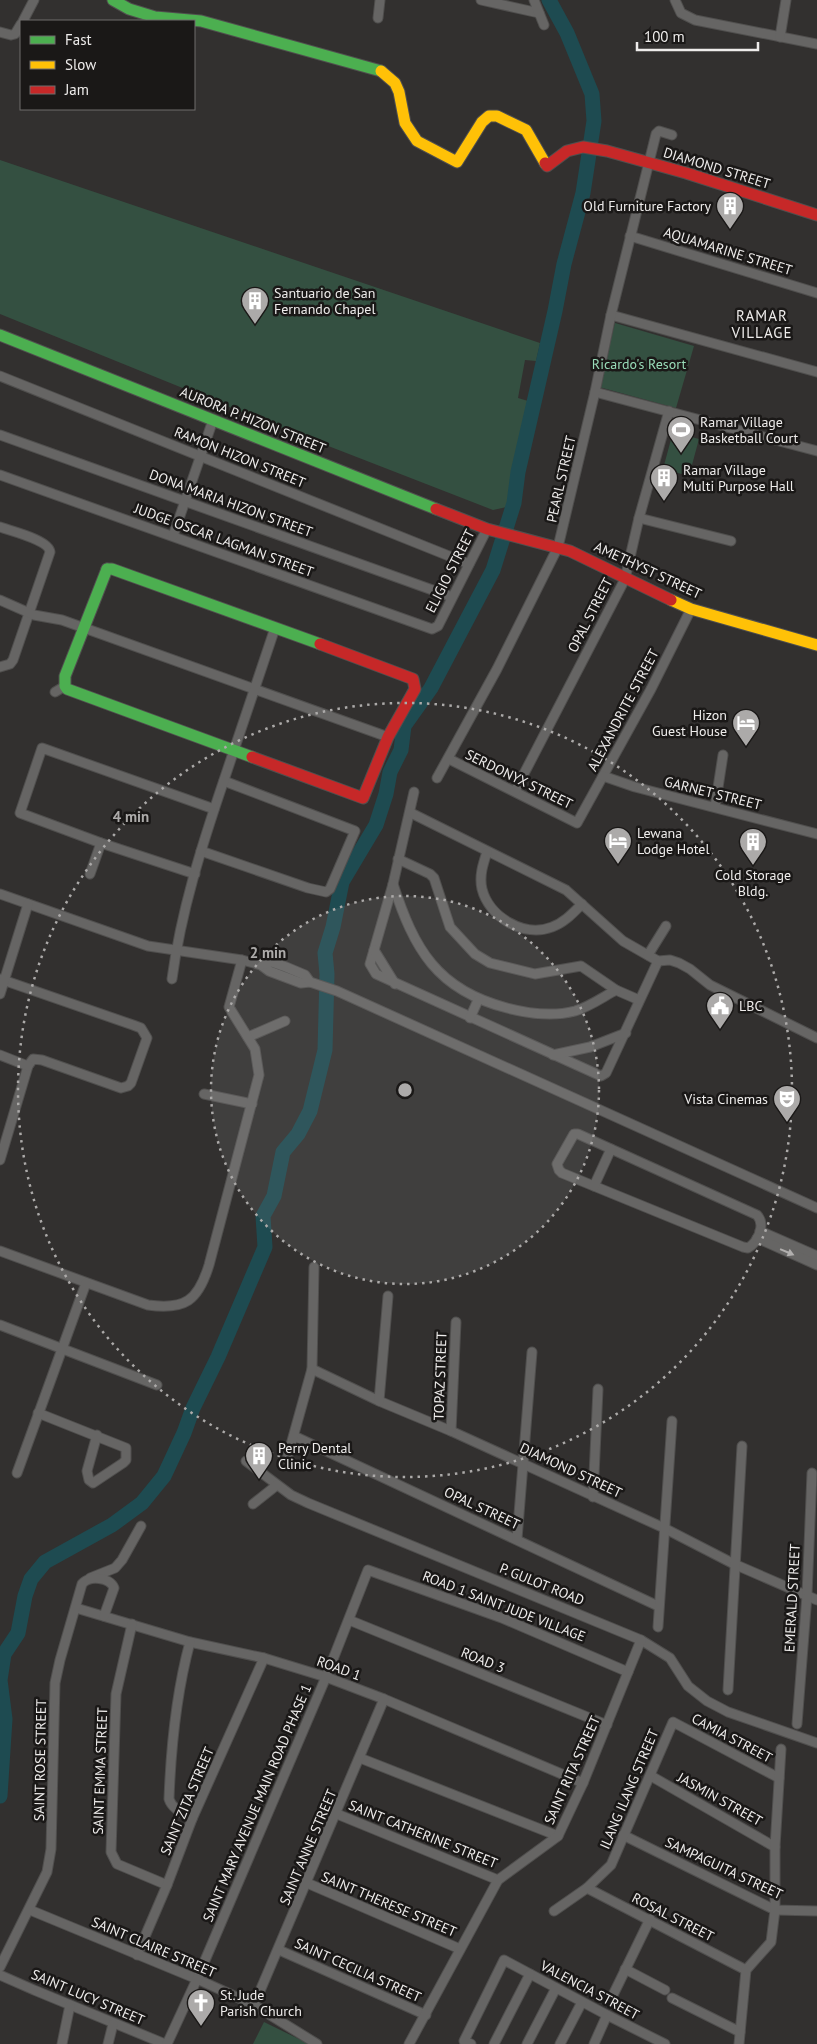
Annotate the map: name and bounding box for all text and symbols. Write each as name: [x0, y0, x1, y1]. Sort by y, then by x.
legend: [20, 20, 195, 110]
scale bar: [637, 20, 758, 52]
text: 100 m: [644, 27, 685, 46]
text: Fast: [65, 30, 92, 49]
text: Slow: [65, 55, 96, 74]
text: Jam: [64, 80, 89, 99]
street label: DIAMOND STREET: [661, 143, 773, 193]
building icon: Old Furniture Factory: [715, 191, 745, 230]
place label: Old Furniture Factory: [583, 197, 711, 215]
street label: AQUAMARINE STREET: [662, 223, 795, 279]
place label: Santuario de San Fernando Chapel: [274, 284, 376, 318]
building icon: Santuario de San Fernando Chapel: [240, 286, 270, 325]
district label: RAMAR VILLAGE: [730, 306, 793, 342]
park label: Ricardo's Resort: [592, 355, 686, 373]
street label: AURORA P. HIZON STREET: [178, 383, 329, 458]
place label: Ramar Village Basketball Court: [700, 413, 799, 447]
sports icon: Ramar Village Basketball Court: [666, 415, 696, 454]
street label: RAMON HIZON STREET: [172, 422, 308, 492]
street label: PEARL STREET: [542, 434, 580, 524]
place label: Ramar Village Multi Purpose Hall: [683, 461, 794, 495]
building icon: Ramar Village Multi Purpose Hall: [649, 463, 679, 502]
street label: DONA MARIA HIZON STREET: [147, 465, 315, 541]
street label: JUDGE OSCAR LAGMAN STREET: [131, 499, 316, 581]
street label: ELIGIO STREET: [421, 526, 479, 616]
street label: AMETHYST STREET: [591, 537, 705, 603]
street label: OPAL STREET: [563, 574, 617, 655]
street label: ALEXANDRITE STREET: [583, 646, 663, 774]
place label: Hizon Guest House: [652, 706, 727, 740]
hotel icon: Hizon Guest House: [731, 708, 761, 747]
street label: SERDONYX STREET: [462, 745, 576, 813]
street label: GARNET STREET: [663, 772, 764, 814]
text: 4 min: [113, 807, 149, 826]
place label: Lewana Lodge Hotel: [637, 824, 710, 858]
hotel icon: Lewana Lodge Hotel: [603, 826, 633, 865]
building icon: Cold Storage Bldg.: [738, 827, 768, 866]
place label: Cold Storage Bldg.: [715, 866, 791, 900]
text: 2 min: [250, 943, 286, 962]
public building icon: LBC: [705, 991, 735, 1030]
place label: LBC: [739, 997, 762, 1015]
centre of rings: [396, 1081, 414, 1099]
theatre icon: Vista Cinemas: [772, 1084, 802, 1123]
place label: Vista Cinemas: [683, 1090, 768, 1108]
one-way arrow: [780, 1249, 794, 1257]
street label: TOPAZ STREET: [429, 1331, 451, 1421]
street label: DIAMOND STREET: [517, 1438, 625, 1502]
place label: Perry Dental Clinic: [278, 1439, 351, 1473]
building icon: Perry Dental Clinic: [244, 1441, 274, 1480]
street label: OPAL STREET: [441, 1483, 523, 1533]
street label: EMERALD STREET: [780, 1543, 804, 1653]
street label: P. GULOT ROAD: [497, 1559, 587, 1609]
street label: ROAD 1 SAINT JUDE VILLAGE: [420, 1567, 588, 1645]
street label: ROAD 3: [458, 1643, 508, 1677]
street label: ROAD 1: [314, 1652, 364, 1684]
street label: SAINT MARY AVENUE MAIN ROAD PHASE 1: [199, 1681, 315, 1925]
street label: SAINT ROSE STREET: [30, 1698, 50, 1821]
street label: SAINT EMMA STREET: [89, 1707, 111, 1835]
street label: CAMIA STREET: [689, 1709, 776, 1767]
street label: SAINT RITA STREET: [540, 1713, 604, 1827]
street label: ILANG ILANG STREET: [596, 1726, 663, 1852]
street label: SAINT ZITA STREET: [156, 1744, 218, 1858]
street label: JASMIN STREET: [674, 1768, 766, 1830]
street label: SAINT ANNE STREET: [275, 1786, 341, 1908]
street label: SAINT CATHERINE STREET: [346, 1796, 500, 1872]
street label: SAMPAGUITA STREET: [662, 1833, 786, 1903]
street label: SAINT THERESE STREET: [319, 1867, 460, 1941]
street label: ROSAL STREET: [629, 1889, 717, 1945]
street label: SAINT CLAIRE STREET: [89, 1913, 219, 1981]
street label: SAINT CECILIA STREET: [292, 1934, 424, 2006]
street label: VALENCIA STREET: [537, 1956, 643, 2024]
street label: SAINT LUCY STREET: [29, 1965, 148, 2029]
place label: St. Jude Parish Church: [220, 1986, 302, 2020]
church icon: St. Jude Parish Church: [186, 1988, 216, 2027]

